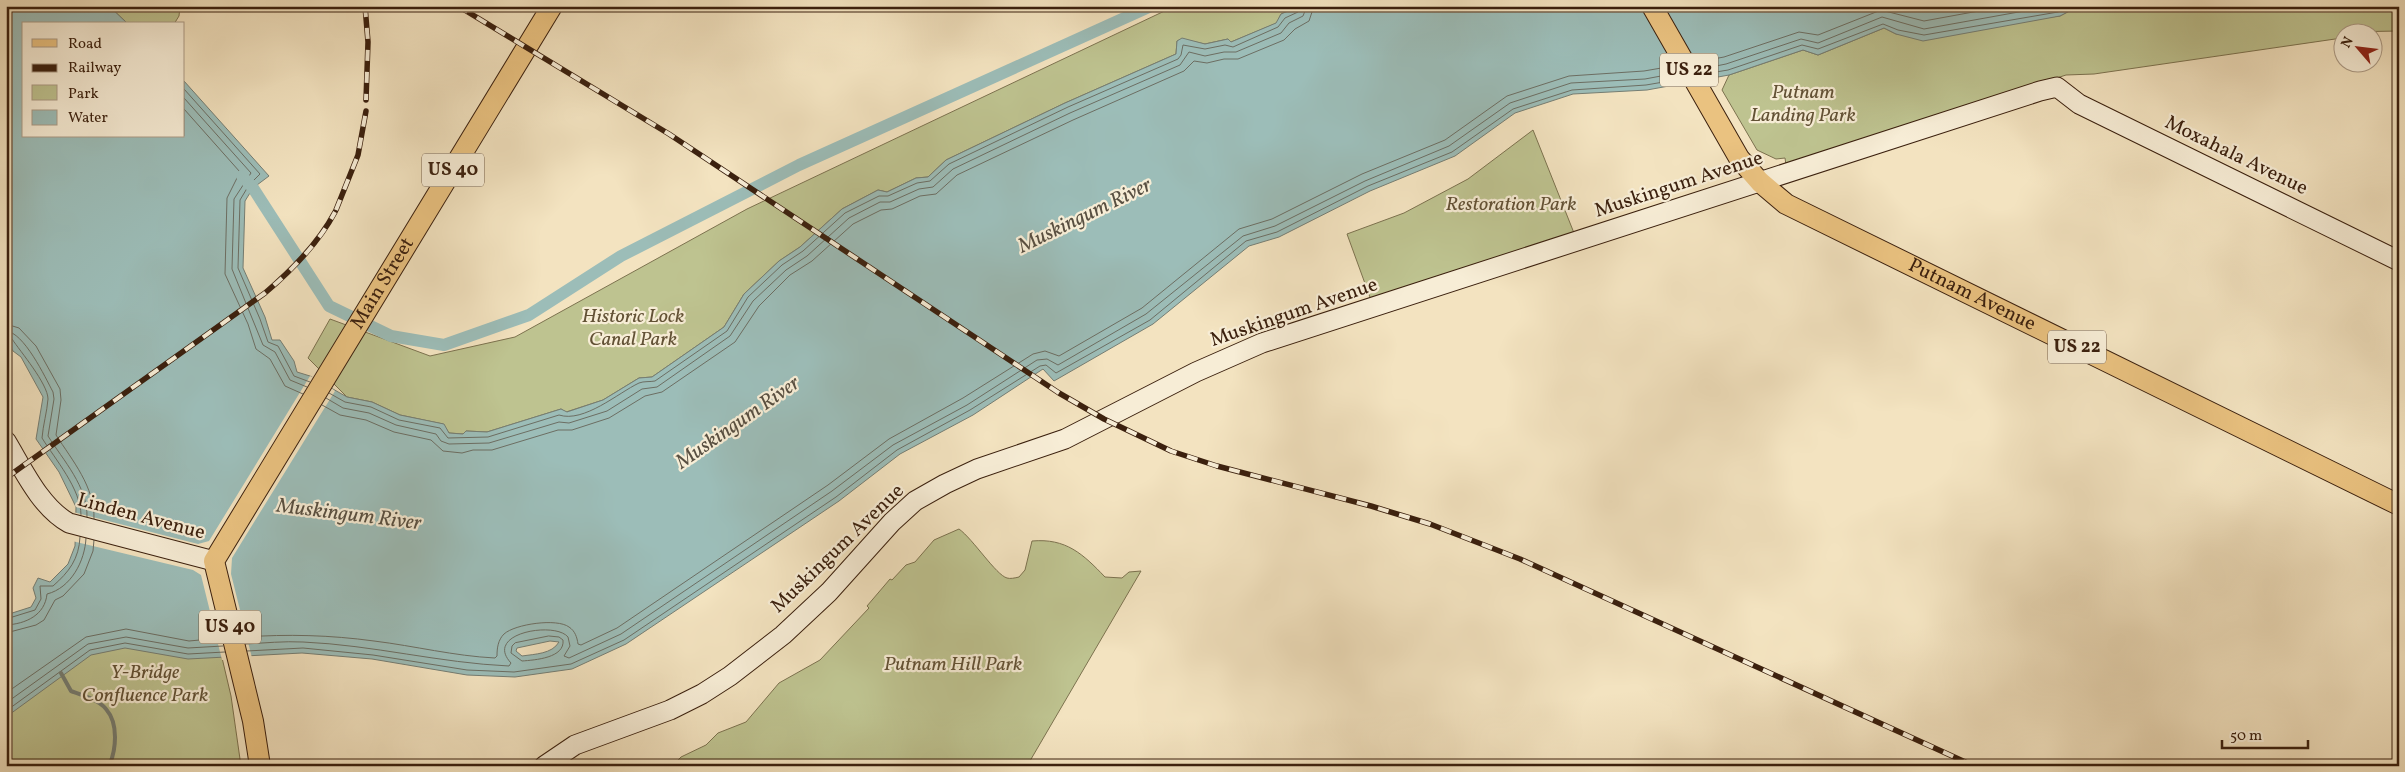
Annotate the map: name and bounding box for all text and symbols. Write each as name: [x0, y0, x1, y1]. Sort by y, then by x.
legend: [22, 22, 185, 138]
north arrow: [2332, 22, 2382, 72]
text: Road: [68, 34, 102, 55]
text: N: [2337, 34, 2359, 52]
road number: US 22: [1660, 54, 1718, 86]
text: Railway: [68, 58, 121, 79]
park label: Putnam Landing Park: [1750, 79, 1856, 130]
text: Park: [68, 84, 99, 105]
text: Water: [68, 108, 108, 129]
street label: Moxahala Avenue: [2160, 109, 2312, 203]
street label: Muskingum Avenue: [1591, 145, 1767, 225]
road number: US 40: [422, 154, 484, 186]
water label: Muskingum River: [1012, 171, 1157, 261]
park label: Restoration Park: [1446, 191, 1576, 219]
street label: Main Street: [344, 232, 422, 335]
street label: Putnam Avenue: [1903, 252, 2040, 338]
street label: Muskingum Avenue: [1206, 271, 1382, 355]
park label: Historic Lock Canal Park: [582, 303, 684, 354]
road number: US 22: [2048, 331, 2106, 364]
water label: Muskingum River: [669, 369, 806, 477]
street label: Muskingum Avenue: [765, 478, 911, 620]
street label: Linden Avenue: [74, 486, 208, 548]
water label: Muskingum River: [274, 492, 423, 538]
road number: US 40: [199, 610, 261, 644]
park label: Putnam Hill Park: [884, 651, 1022, 679]
park label: Y-Bridge Confluence Park: [82, 659, 208, 710]
scale bar: [2222, 717, 2309, 749]
text: 50 m: [2230, 726, 2262, 747]

